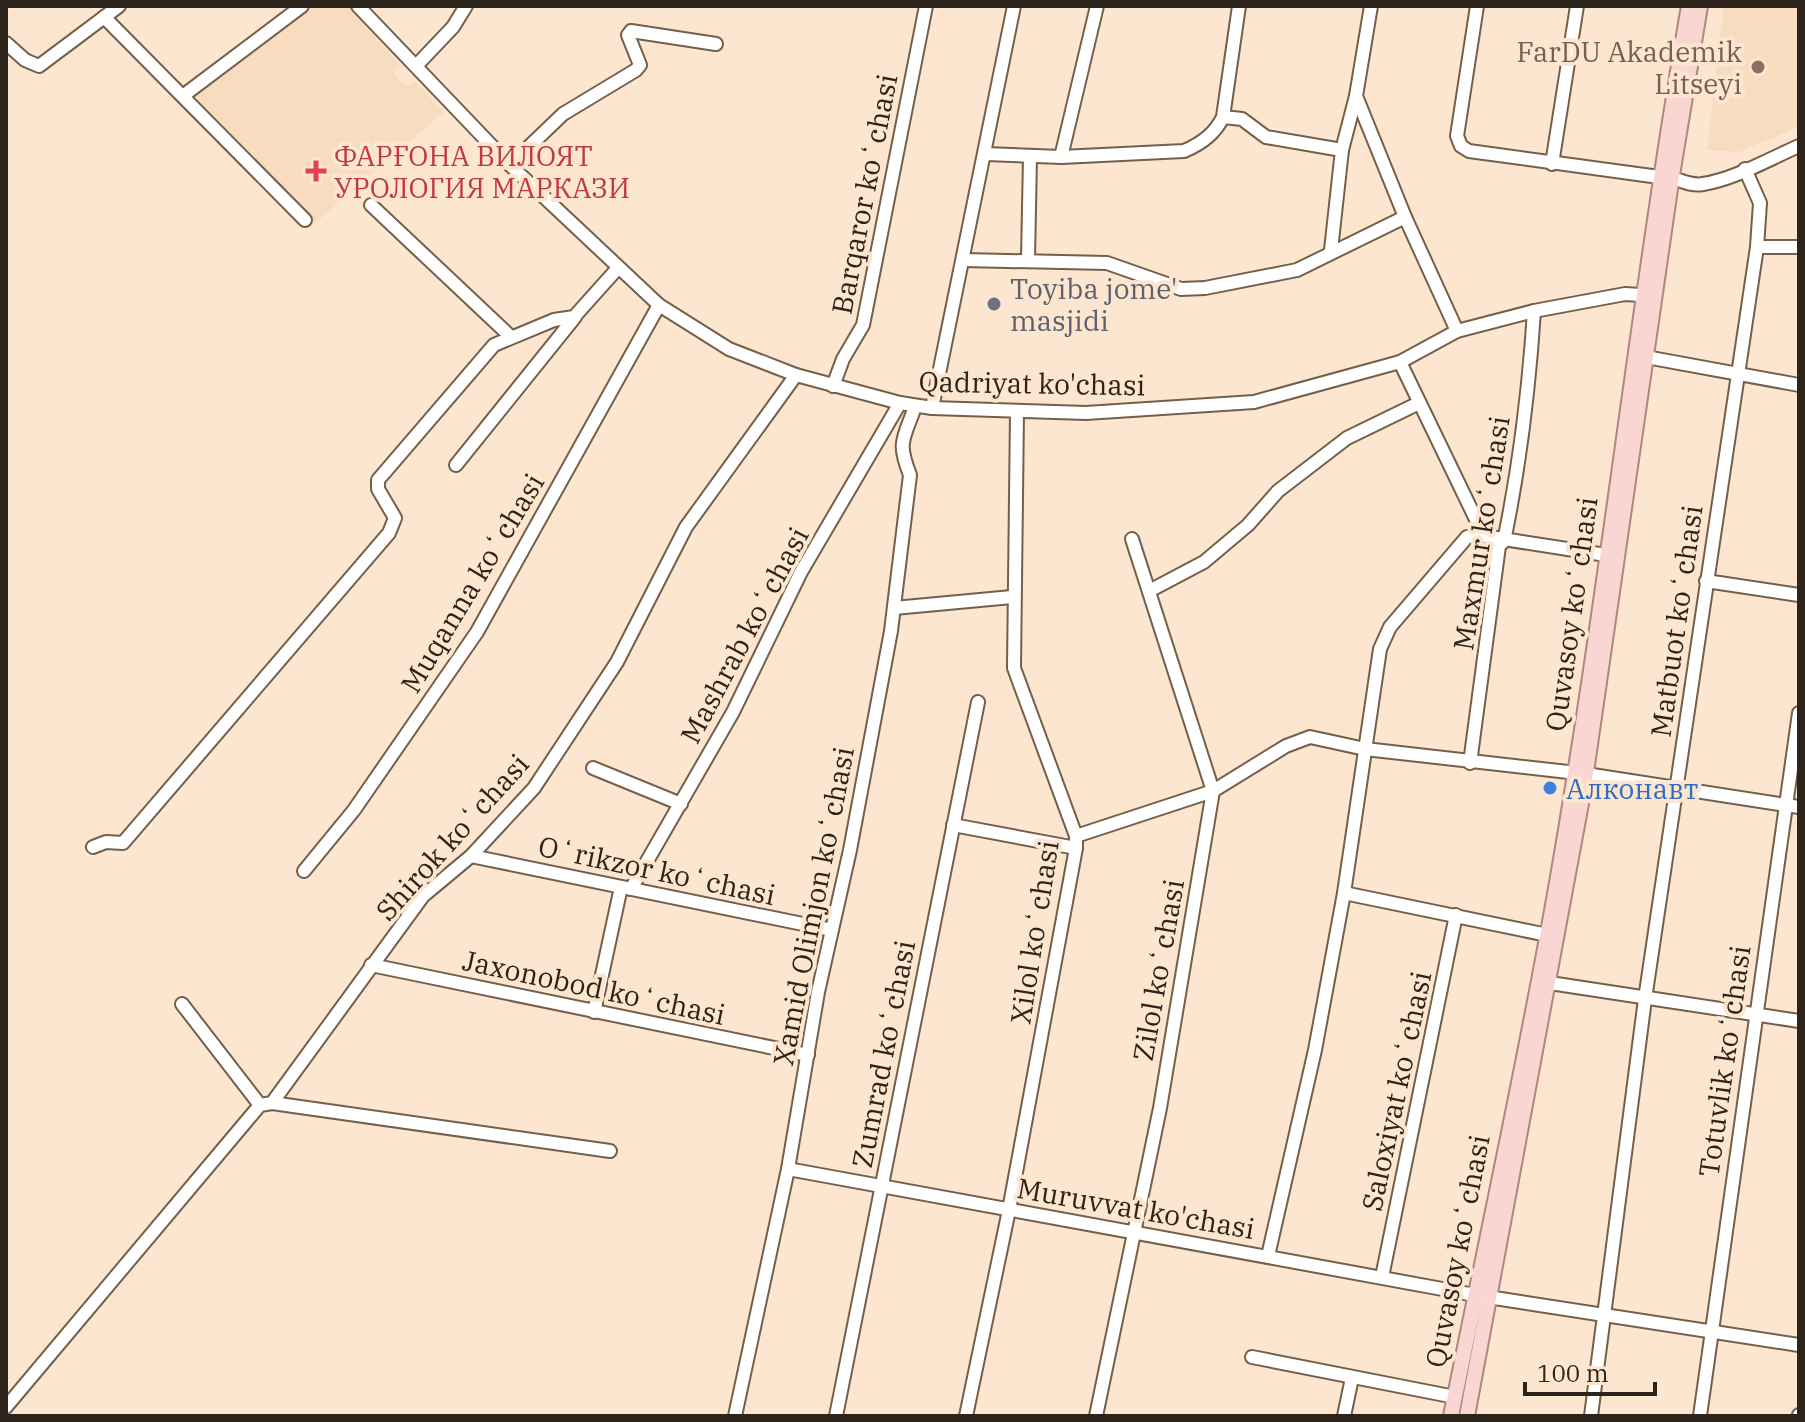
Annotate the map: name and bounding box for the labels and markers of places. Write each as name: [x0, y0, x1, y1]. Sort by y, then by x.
place label: FarDU Akademik Litseyi: [1517, 33, 1743, 102]
marker: FarDU Akademik Litseyi: [1749, 58, 1767, 76]
place label: ФАРҒОНА ВИЛОЯТ УРОЛОГИЯ МАРКАЗИ: [334, 137, 630, 206]
marker: ФАРҒОНА ВИЛОЯТ УРОЛОГИЯ МАРКАЗИ: [305, 160, 327, 182]
place label: Toyiba jome' masjidi: [1010, 270, 1177, 339]
marker: Toyiba jome' masjidi: [985, 295, 1003, 313]
place label: Алконавт: [1566, 770, 1698, 807]
marker: Алконавт: [1541, 779, 1559, 797]

